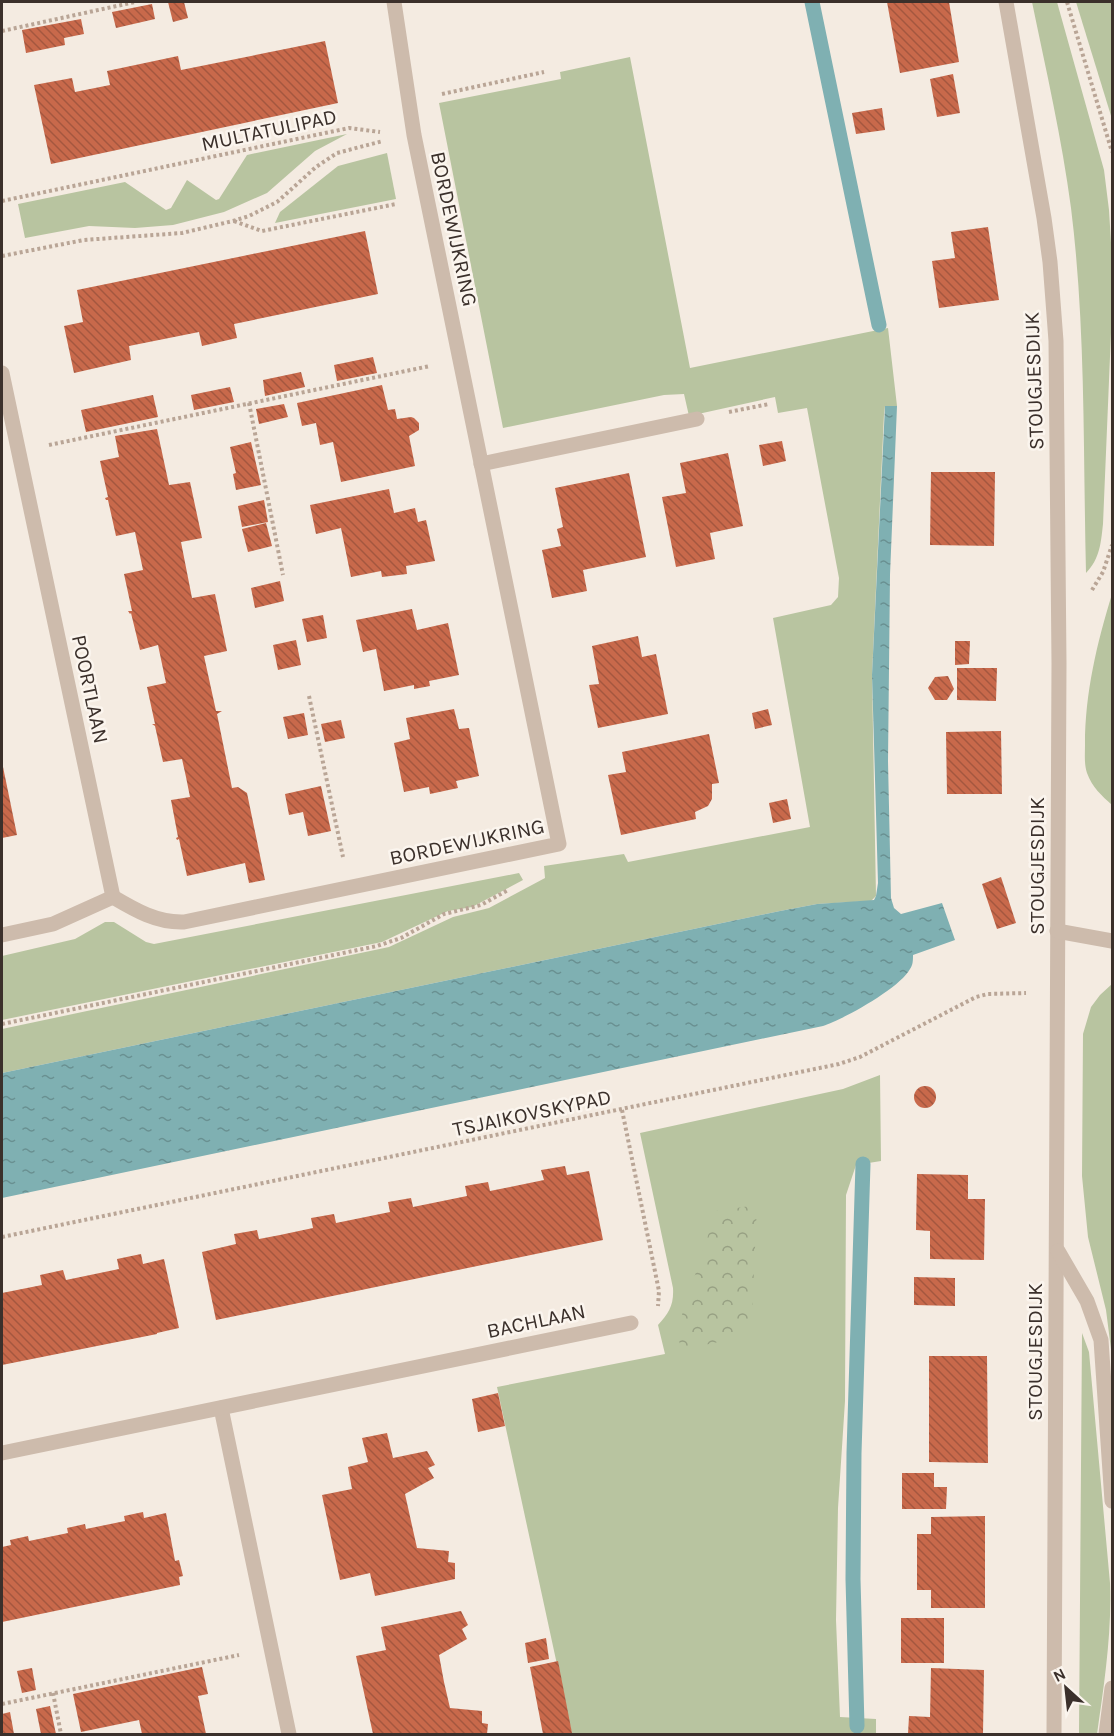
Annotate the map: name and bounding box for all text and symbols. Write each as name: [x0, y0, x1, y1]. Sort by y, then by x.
street label: MULTATULIPAD: [199, 104, 339, 156]
street label: BORDEWIJKRING: [426, 149, 482, 309]
street label: STOUGJESDIJK: [1020, 311, 1048, 450]
street label: POORTLAAN: [67, 633, 113, 745]
street label: STOUGJESDIJK: [1025, 797, 1049, 935]
street label: BORDEWIJKRING: [387, 814, 547, 870]
street label: TSJAIKOVSKYPAD: [451, 1084, 613, 1142]
street label: STOUGJESDIJK: [1023, 1283, 1047, 1421]
street label: BACHLAAN: [484, 1299, 588, 1343]
north arrow: [1036, 1658, 1096, 1718]
text: N: [1050, 1664, 1069, 1686]

